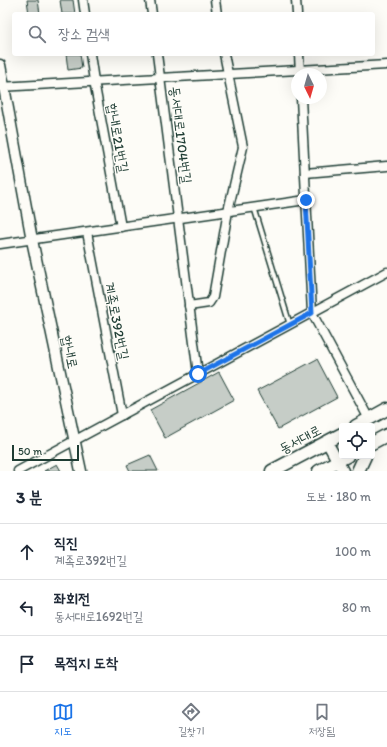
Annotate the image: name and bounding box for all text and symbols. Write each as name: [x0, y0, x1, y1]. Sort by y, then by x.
search box: [12, 12, 375, 56]
icon: search: [26, 23, 48, 45]
text: 장소 검색: [58, 25, 110, 43]
north arrow: [291, 68, 327, 104]
street label: 동서대로1704번길: [166, 85, 195, 185]
street label: 합내로21번길: [103, 102, 132, 175]
route end: [297, 191, 315, 209]
street label: 계족로392번길: [101, 281, 132, 362]
street label: 합내로: [58, 334, 81, 370]
route start: [189, 365, 207, 383]
street label: 동서대로: [276, 421, 324, 458]
map controls: [339, 423, 375, 459]
button: locate: [339, 423, 375, 459]
scale bar: [12, 443, 79, 462]
text: 50 m: [18, 445, 42, 458]
text: 3 분: [16, 487, 43, 507]
text: 도보 · 180 m: [306, 489, 371, 504]
text: 직진: [54, 534, 78, 552]
icon: ahead: [16, 541, 38, 563]
text: 100 m: [335, 544, 371, 559]
text: 계족로392번길: [54, 553, 127, 568]
text: 좌회전: [54, 590, 90, 608]
icon: left: [16, 597, 38, 619]
text: 80 m: [342, 600, 371, 615]
text: 동서대로1692번길: [54, 609, 143, 624]
icon: arrive: [16, 653, 38, 675]
text: 목적지 도착: [54, 654, 118, 672]
tab: 지도: [52, 701, 74, 739]
tab: 길찾기: [178, 701, 204, 739]
tab: 저장됨: [308, 701, 335, 739]

